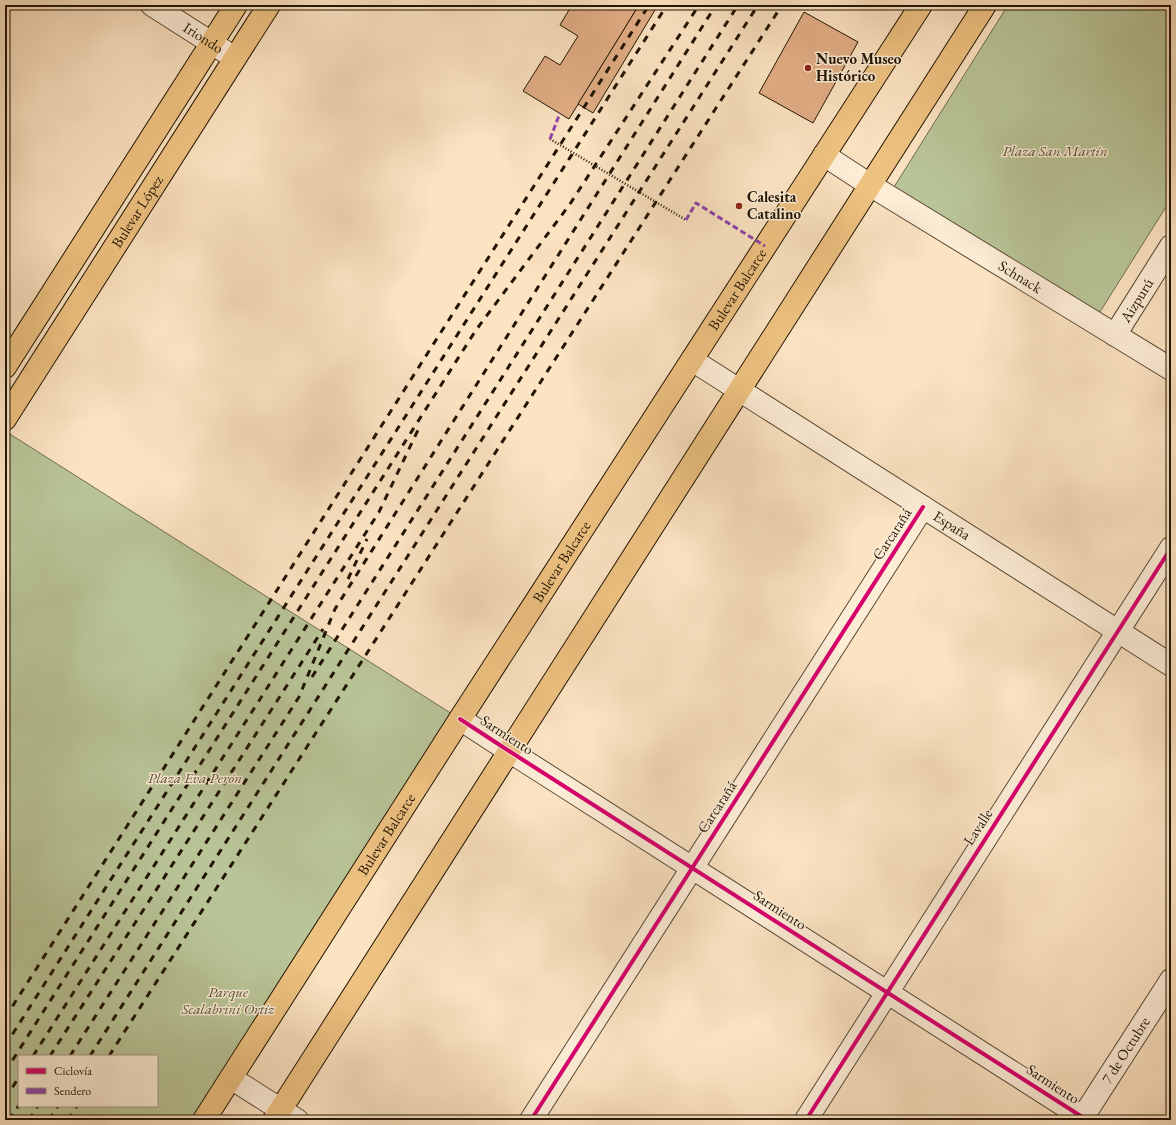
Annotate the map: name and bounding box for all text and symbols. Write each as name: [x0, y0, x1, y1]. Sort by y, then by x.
street label: Iriondo: [180, 18, 227, 57]
place label: Nuevo Museo Histórico: [816, 49, 902, 85]
marker: Nuevo Museo Histórico: [803, 63, 813, 73]
park label: Plaza San Martín: [1002, 141, 1108, 160]
street label: Bulevar López: [107, 171, 167, 251]
place label: Calesita Catalino: [747, 187, 801, 223]
marker: Calesita Catalino: [734, 201, 744, 211]
street label: Bulevar Balcarce: [704, 245, 770, 334]
street label: Schnack: [995, 256, 1047, 298]
street label: Aizpurú: [1115, 274, 1157, 326]
street label: Carcarañá: [868, 504, 915, 563]
street label: España: [930, 506, 974, 544]
street label: Bulevar Balcarce: [528, 517, 595, 606]
street label: Sarmiento: [477, 710, 537, 759]
park label: Plaza Eva Perón: [148, 768, 242, 787]
street label: Carcarañá: [693, 777, 740, 836]
street label: Bulevar Balcarce: [353, 789, 419, 879]
street label: Lavalle: [959, 805, 996, 849]
street label: Sarmiento: [750, 885, 810, 934]
park label: Parque Scalabrini Ortiz: [181, 982, 275, 1018]
street label: 7 de Octubre: [1097, 1013, 1154, 1087]
legend: [18, 1055, 158, 1107]
street label: Sarmiento: [1023, 1059, 1083, 1108]
text: Ciclovía: [54, 1063, 92, 1079]
text: Sendero: [54, 1083, 91, 1099]

